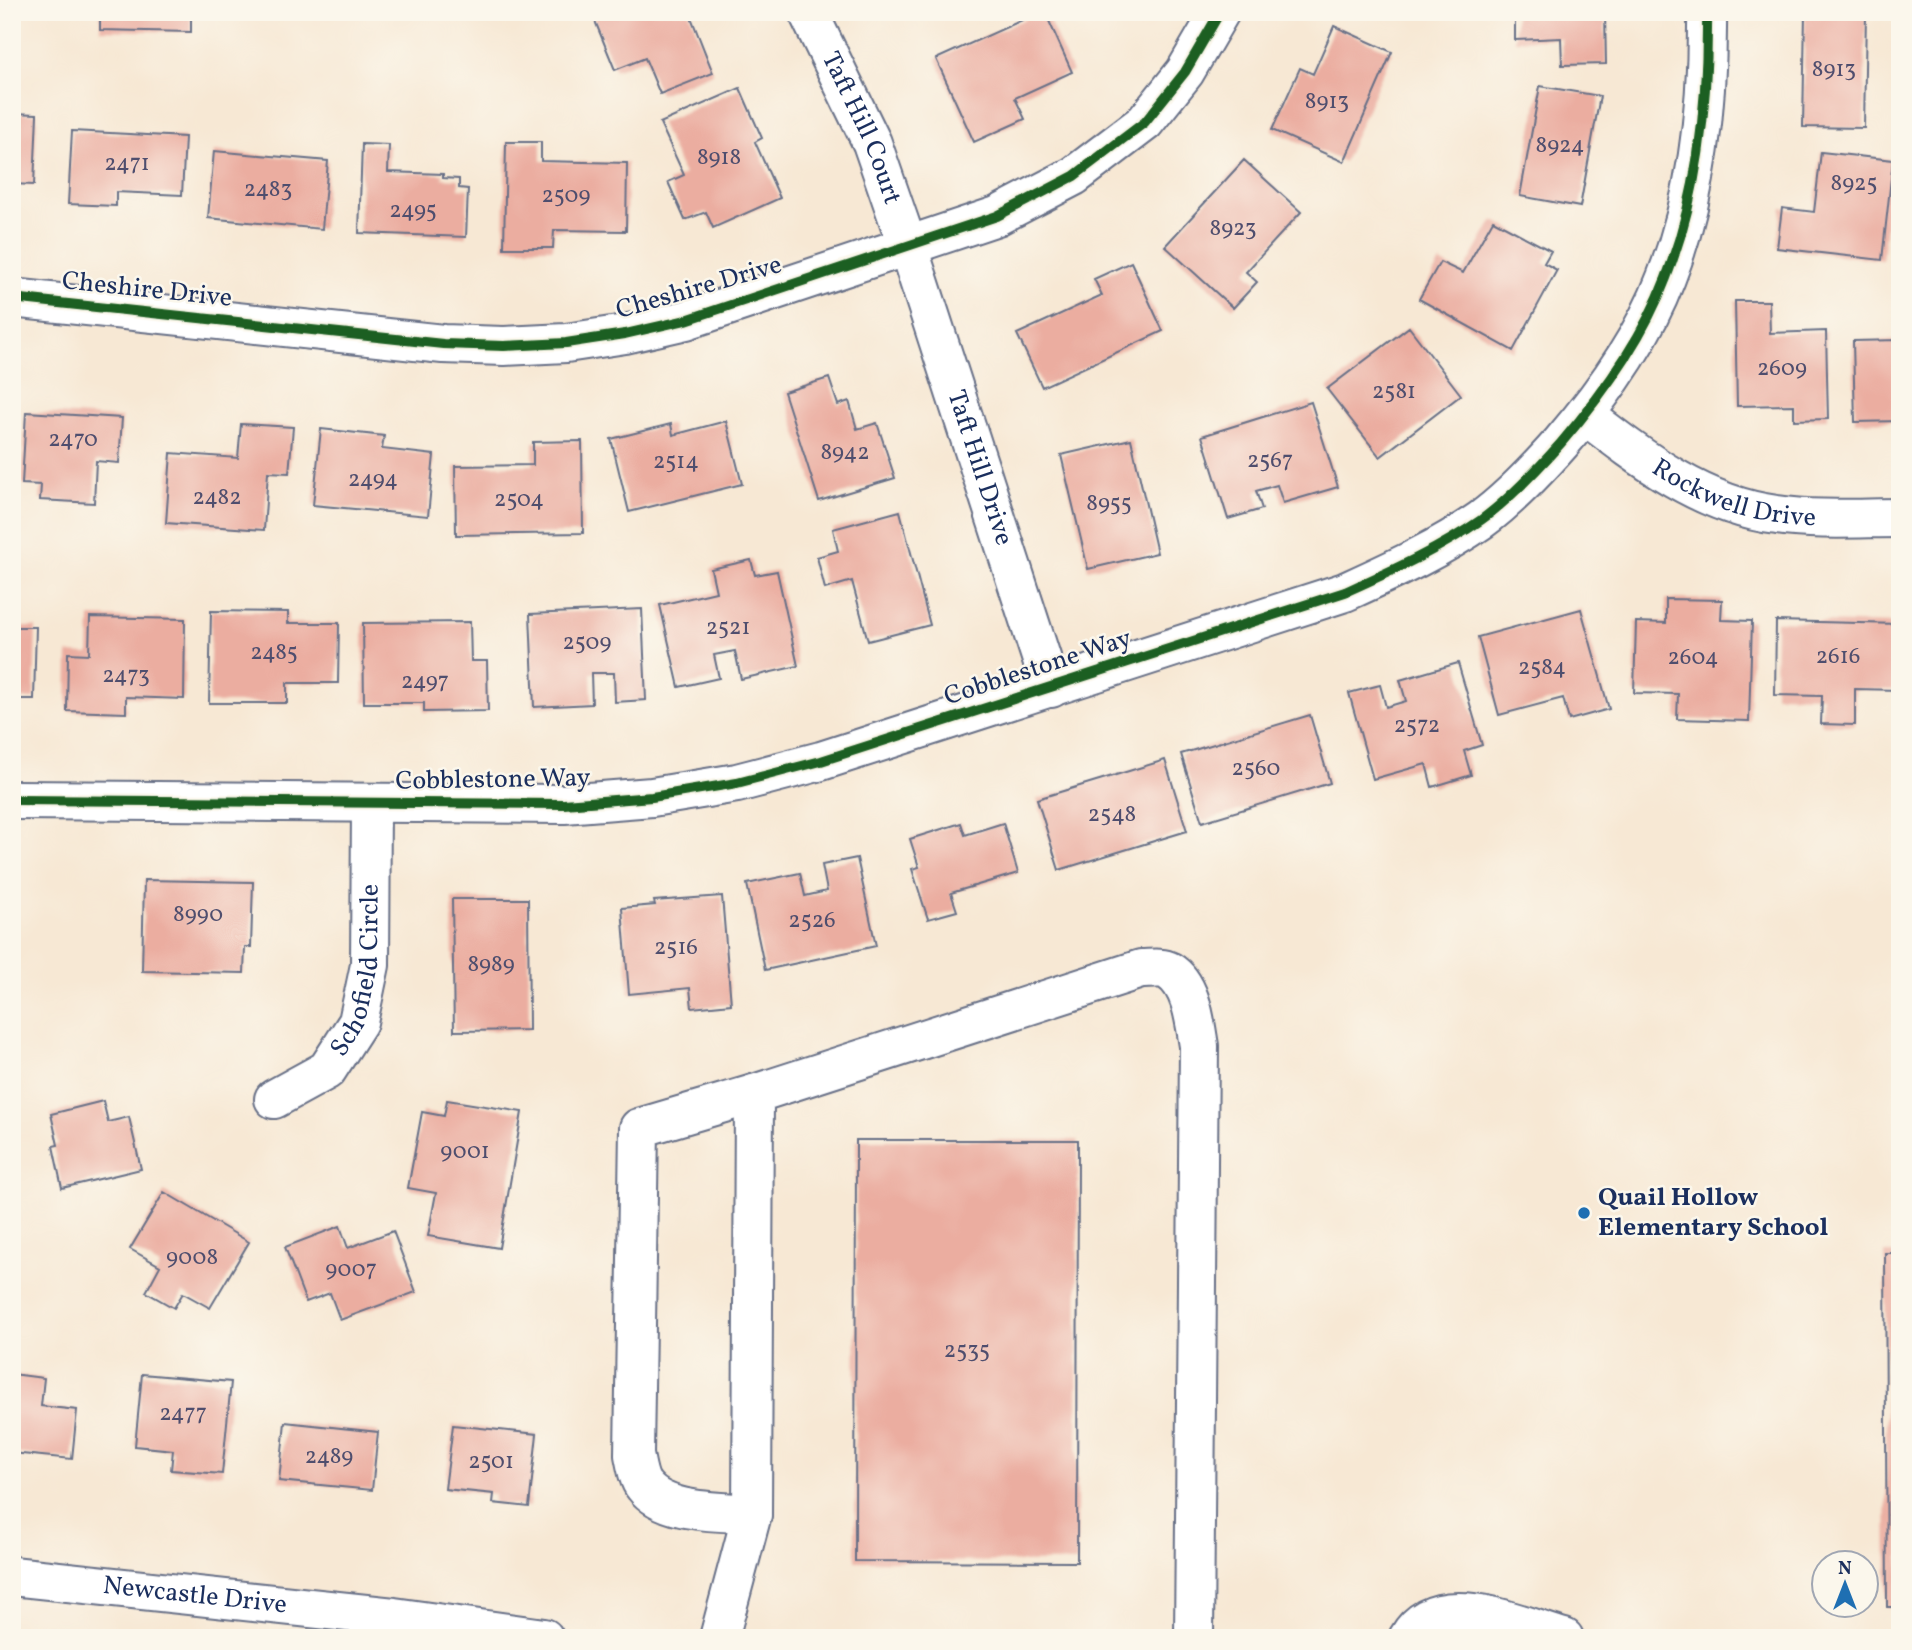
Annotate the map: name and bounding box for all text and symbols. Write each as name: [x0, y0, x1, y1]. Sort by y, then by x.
street label: Taft Hill Court: [812, 46, 910, 209]
house number: 8913: [1812, 54, 1856, 86]
house number: 8913: [1305, 86, 1349, 118]
house number: 8924: [1535, 130, 1585, 162]
house number: 8918: [697, 142, 741, 174]
house number: 2471: [104, 148, 150, 180]
house number: 8925: [1830, 168, 1878, 200]
house number: 2483: [244, 174, 292, 206]
house number: 2509: [542, 180, 591, 212]
house number: 2495: [389, 195, 437, 227]
house number: 8923: [1209, 213, 1257, 245]
street label: Cheshire Drive: [612, 247, 786, 329]
street label: Cheshire Drive: [60, 263, 234, 317]
house number: 2609: [1757, 353, 1807, 385]
house number: 2581: [1372, 376, 1416, 408]
street label: Taft Hill Drive: [938, 386, 1022, 550]
house number: 2470: [48, 424, 98, 456]
house number: 8942: [820, 437, 870, 469]
house number: 2567: [1247, 445, 1293, 477]
house number: 2514: [653, 446, 699, 478]
street label: Rockwell Drive: [1645, 450, 1817, 536]
house number: 2494: [348, 464, 398, 496]
house number: 2482: [193, 482, 241, 514]
house number: 2504: [494, 484, 544, 516]
house number: 8955: [1086, 488, 1132, 520]
house number: 2521: [706, 612, 750, 644]
street label: Cobblestone Way: [940, 621, 1136, 715]
house number: 2509: [563, 627, 612, 659]
house number: 2485: [250, 637, 298, 669]
house number: 2616: [1816, 641, 1860, 673]
house number: 2604: [1668, 642, 1718, 674]
house number: 2584: [1518, 652, 1566, 684]
house number: 2473: [102, 660, 150, 692]
house number: 2497: [401, 666, 449, 698]
house number: 2572: [1394, 710, 1440, 742]
house number: 2560: [1232, 753, 1280, 785]
street label: Cobblestone Way: [395, 760, 591, 800]
house number: 2548: [1088, 799, 1136, 831]
street label: Schofield Circle: [322, 884, 389, 1064]
house number: 8990: [173, 899, 223, 931]
house number: 2526: [788, 905, 836, 937]
house number: 2516: [654, 932, 698, 964]
house number: 8989: [467, 949, 515, 981]
house number: 9001: [440, 1136, 490, 1168]
place label: Quail Hollow Elementary School: [1598, 1180, 1829, 1246]
marker: Quail Hollow Elementary School: [1576, 1205, 1592, 1221]
house number: 9008: [166, 1242, 218, 1274]
house number: 9007: [325, 1254, 377, 1286]
house number: 2535: [944, 1335, 990, 1367]
house number: 2477: [159, 1398, 207, 1430]
house number: 2489: [305, 1441, 353, 1473]
house number: 2501: [468, 1446, 514, 1478]
north arrow: [1811, 1548, 1881, 1618]
text: N: [1838, 1556, 1852, 1582]
street label: Newcastle Drive: [101, 1568, 289, 1623]

